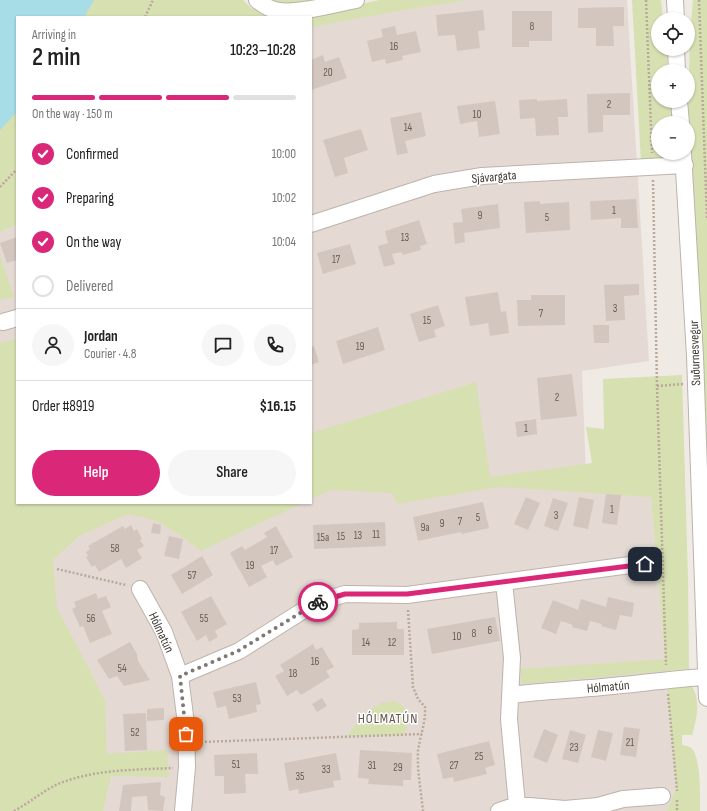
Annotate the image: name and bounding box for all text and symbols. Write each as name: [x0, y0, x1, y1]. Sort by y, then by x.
map controls: [651, 12, 695, 160]
button: locate: [651, 12, 695, 56]
house number: 8: [530, 20, 535, 33]
text: Arriving in: [32, 27, 76, 43]
house number: 16: [390, 40, 399, 53]
text: 10:23–10:28: [230, 41, 296, 60]
text: 2 min: [32, 42, 81, 73]
button: +: [651, 64, 695, 108]
house number: 20: [323, 66, 333, 79]
house number: 2: [607, 98, 612, 111]
text: On the way · 150 m: [32, 106, 113, 122]
house number: 10: [473, 108, 481, 121]
button: −: [651, 116, 695, 160]
house number: 14: [404, 121, 413, 134]
icon: check: [32, 143, 54, 165]
text: Confirmed: [66, 145, 119, 164]
text: 10:00: [272, 146, 296, 162]
street label: Sjávargata: [471, 167, 517, 187]
icon: check: [32, 187, 54, 209]
text: Preparing: [66, 189, 114, 208]
text: 10:02: [272, 190, 296, 206]
house number: 1: [612, 204, 616, 217]
house number: 9: [478, 209, 483, 222]
house number: 5: [545, 211, 549, 224]
icon: check: [32, 231, 54, 253]
house number: 13: [401, 231, 410, 244]
text: On the way: [66, 233, 121, 252]
text: 10:04: [272, 234, 296, 250]
house number: 17: [332, 253, 341, 266]
text: Delivered: [66, 277, 113, 296]
house number: 3: [613, 302, 618, 315]
house number: 7: [539, 307, 544, 320]
house number: 15: [423, 314, 431, 327]
street label: Suðurnesvegur: [686, 320, 704, 386]
button: person: [32, 324, 74, 366]
button: chat: [202, 324, 244, 366]
button: phone: [254, 324, 296, 366]
text: Jordan: [84, 327, 118, 346]
house number: 19: [356, 340, 364, 353]
text: Courier · 4.8: [84, 346, 136, 362]
house number: 2: [555, 391, 560, 404]
text: Order #8919: [32, 397, 94, 416]
text: $16.15: [260, 397, 296, 416]
house number: 1: [524, 422, 528, 435]
button: Help: [32, 450, 160, 496]
button: Share: [168, 450, 296, 496]
house number: 1: [610, 503, 614, 516]
house number: 3: [554, 509, 559, 522]
house number: 5: [476, 511, 480, 524]
house number: 7: [458, 515, 463, 528]
house number: 9: [440, 517, 445, 530]
house number: 9a: [420, 521, 430, 534]
house number: 11: [372, 528, 380, 541]
house number: 13: [354, 529, 363, 542]
house number: 15: [337, 530, 345, 543]
house number: 15a: [317, 531, 329, 544]
house number: 58: [110, 542, 120, 555]
house number: 17: [270, 544, 279, 557]
pin: [628, 547, 662, 581]
icon: home: [634, 553, 656, 575]
house number: 19: [246, 559, 254, 572]
house number: 57: [188, 569, 197, 582]
courier: [298, 582, 338, 622]
icon: bike: [307, 591, 329, 613]
street label: Hólmatún: [145, 610, 177, 655]
house number: 56: [86, 612, 96, 625]
house number: 55: [200, 612, 208, 625]
house number: 6: [488, 624, 493, 637]
house number: 8: [472, 627, 477, 640]
house number: 10: [453, 630, 461, 643]
house number: 14: [362, 636, 371, 649]
house number: 12: [388, 636, 397, 649]
house number: 16: [311, 655, 320, 668]
house number: 54: [117, 662, 127, 675]
house number: 18: [289, 667, 298, 680]
street label: Hólmatún: [586, 677, 630, 697]
house number: 53: [232, 692, 242, 705]
district label: HÓLMATÚN: [358, 710, 418, 727]
pin: [169, 717, 203, 751]
icon: bag: [175, 723, 197, 745]
house number: 52: [131, 726, 140, 739]
house number: 21: [626, 736, 634, 749]
house number: 23: [569, 741, 579, 754]
house number: 25: [475, 750, 483, 763]
house number: 51: [232, 758, 240, 771]
house number: 31: [368, 759, 376, 772]
house number: 27: [450, 759, 459, 772]
house number: 29: [393, 761, 403, 774]
house number: 33: [321, 763, 331, 776]
house number: 35: [295, 770, 305, 783]

